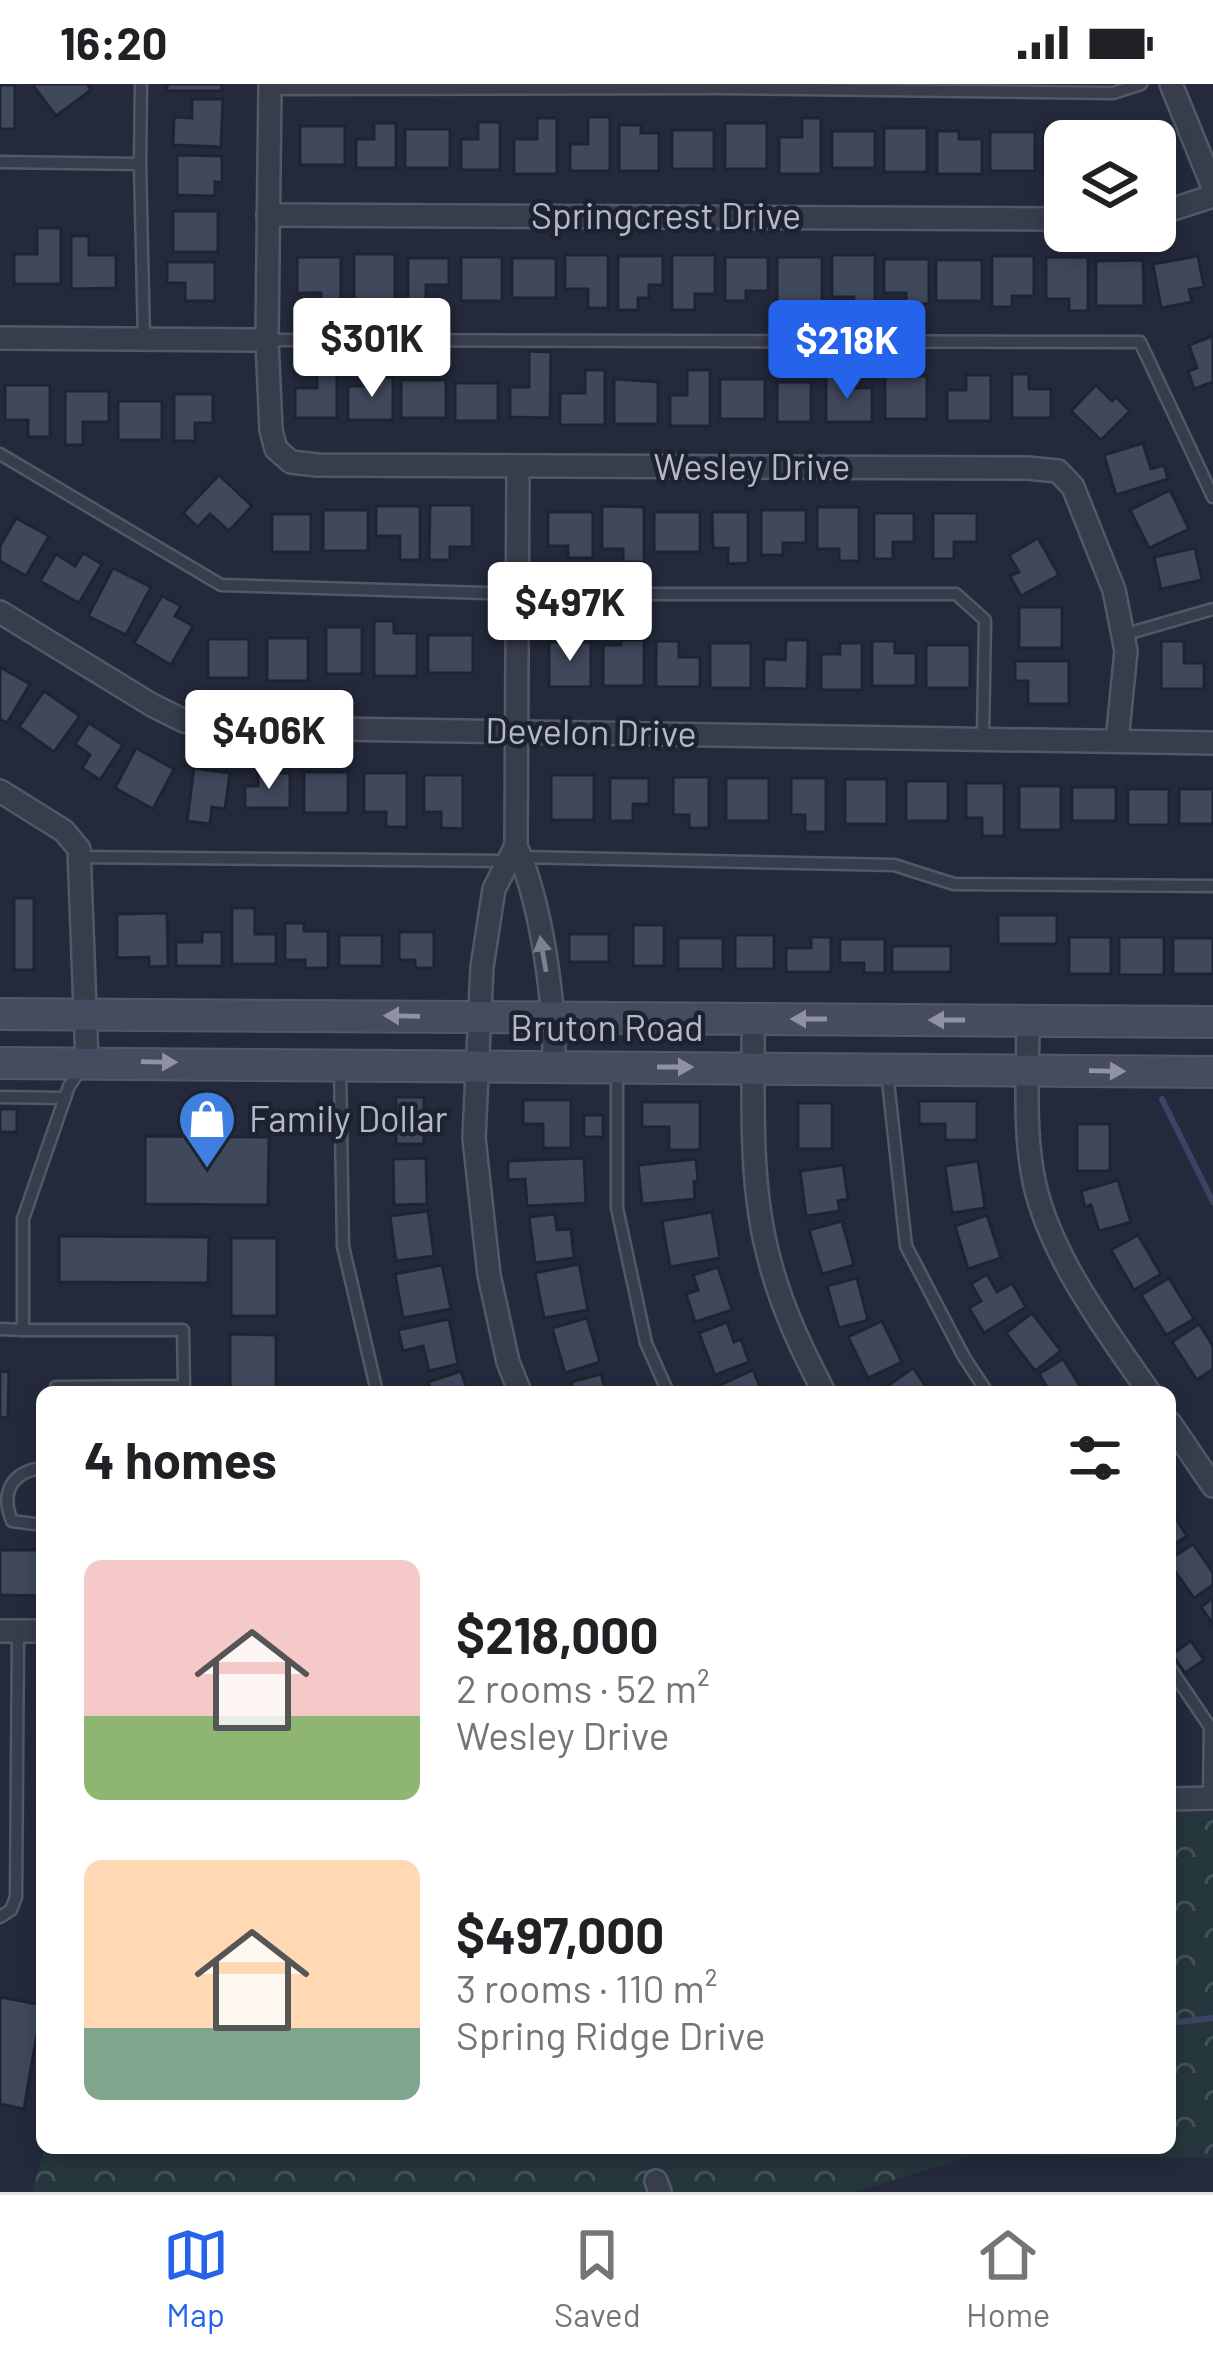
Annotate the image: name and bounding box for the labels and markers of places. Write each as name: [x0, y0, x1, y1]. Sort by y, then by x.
pin: $301K: [288, 298, 456, 400]
pin: $218K: [763, 300, 931, 402]
pin: $497K: [486, 562, 654, 664]
pin: $406K: [185, 690, 353, 792]
shop icon: Family Dollar: [176, 1088, 238, 1170]
place label: Family Dollar: [249, 1096, 448, 1139]

